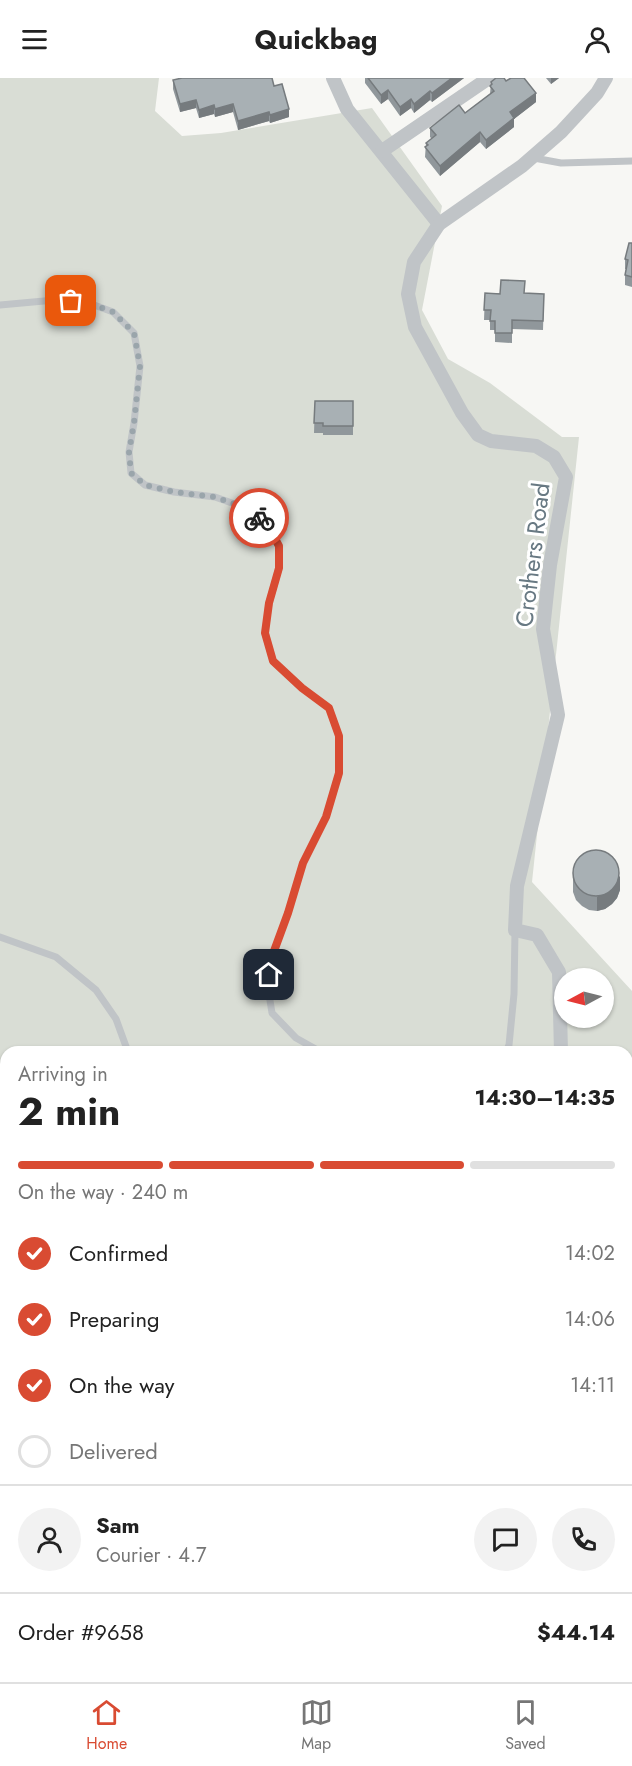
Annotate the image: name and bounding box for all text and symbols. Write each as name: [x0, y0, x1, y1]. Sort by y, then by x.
text: Quickbag: [255, 20, 377, 59]
icon: menu: [18, 23, 51, 56]
icon: person: [581, 23, 614, 56]
pin: [45, 275, 96, 326]
icon: bag: [54, 284, 87, 317]
street label: Crothers Road: [506, 481, 559, 629]
courier: [229, 488, 289, 548]
icon: bike: [243, 502, 276, 535]
pin: [243, 949, 294, 1000]
icon: home: [252, 958, 285, 991]
north arrow: [554, 968, 614, 1028]
map controls: [554, 968, 614, 1028]
text: Arriving in: [18, 1060, 108, 1089]
text: 14:30–14:35: [474, 1081, 615, 1113]
text: 2 min: [18, 1083, 120, 1140]
text: On the way · 240 m: [18, 1178, 188, 1207]
icon: check: [18, 1237, 51, 1270]
text: Confirmed: [69, 1237, 168, 1269]
text: 14:02: [565, 1239, 615, 1268]
icon: check: [18, 1303, 51, 1336]
text: Preparing: [69, 1303, 160, 1335]
text: 14:06: [565, 1305, 615, 1334]
icon: check: [18, 1369, 51, 1402]
text: On the way: [69, 1369, 174, 1401]
text: 14:11: [570, 1371, 615, 1400]
text: Delivered: [69, 1435, 158, 1467]
button: person: [18, 1508, 81, 1571]
button: chat: [474, 1508, 537, 1571]
button: phone: [552, 1508, 615, 1571]
text: Sam: [96, 1509, 140, 1541]
text: Courier · 4.7: [96, 1541, 207, 1570]
text: Order #9658: [18, 1616, 144, 1648]
text: $44.14: [537, 1616, 615, 1648]
tab: Home: [86, 1696, 127, 1755]
tab: Map: [300, 1696, 333, 1755]
tab: Saved: [505, 1696, 546, 1755]

